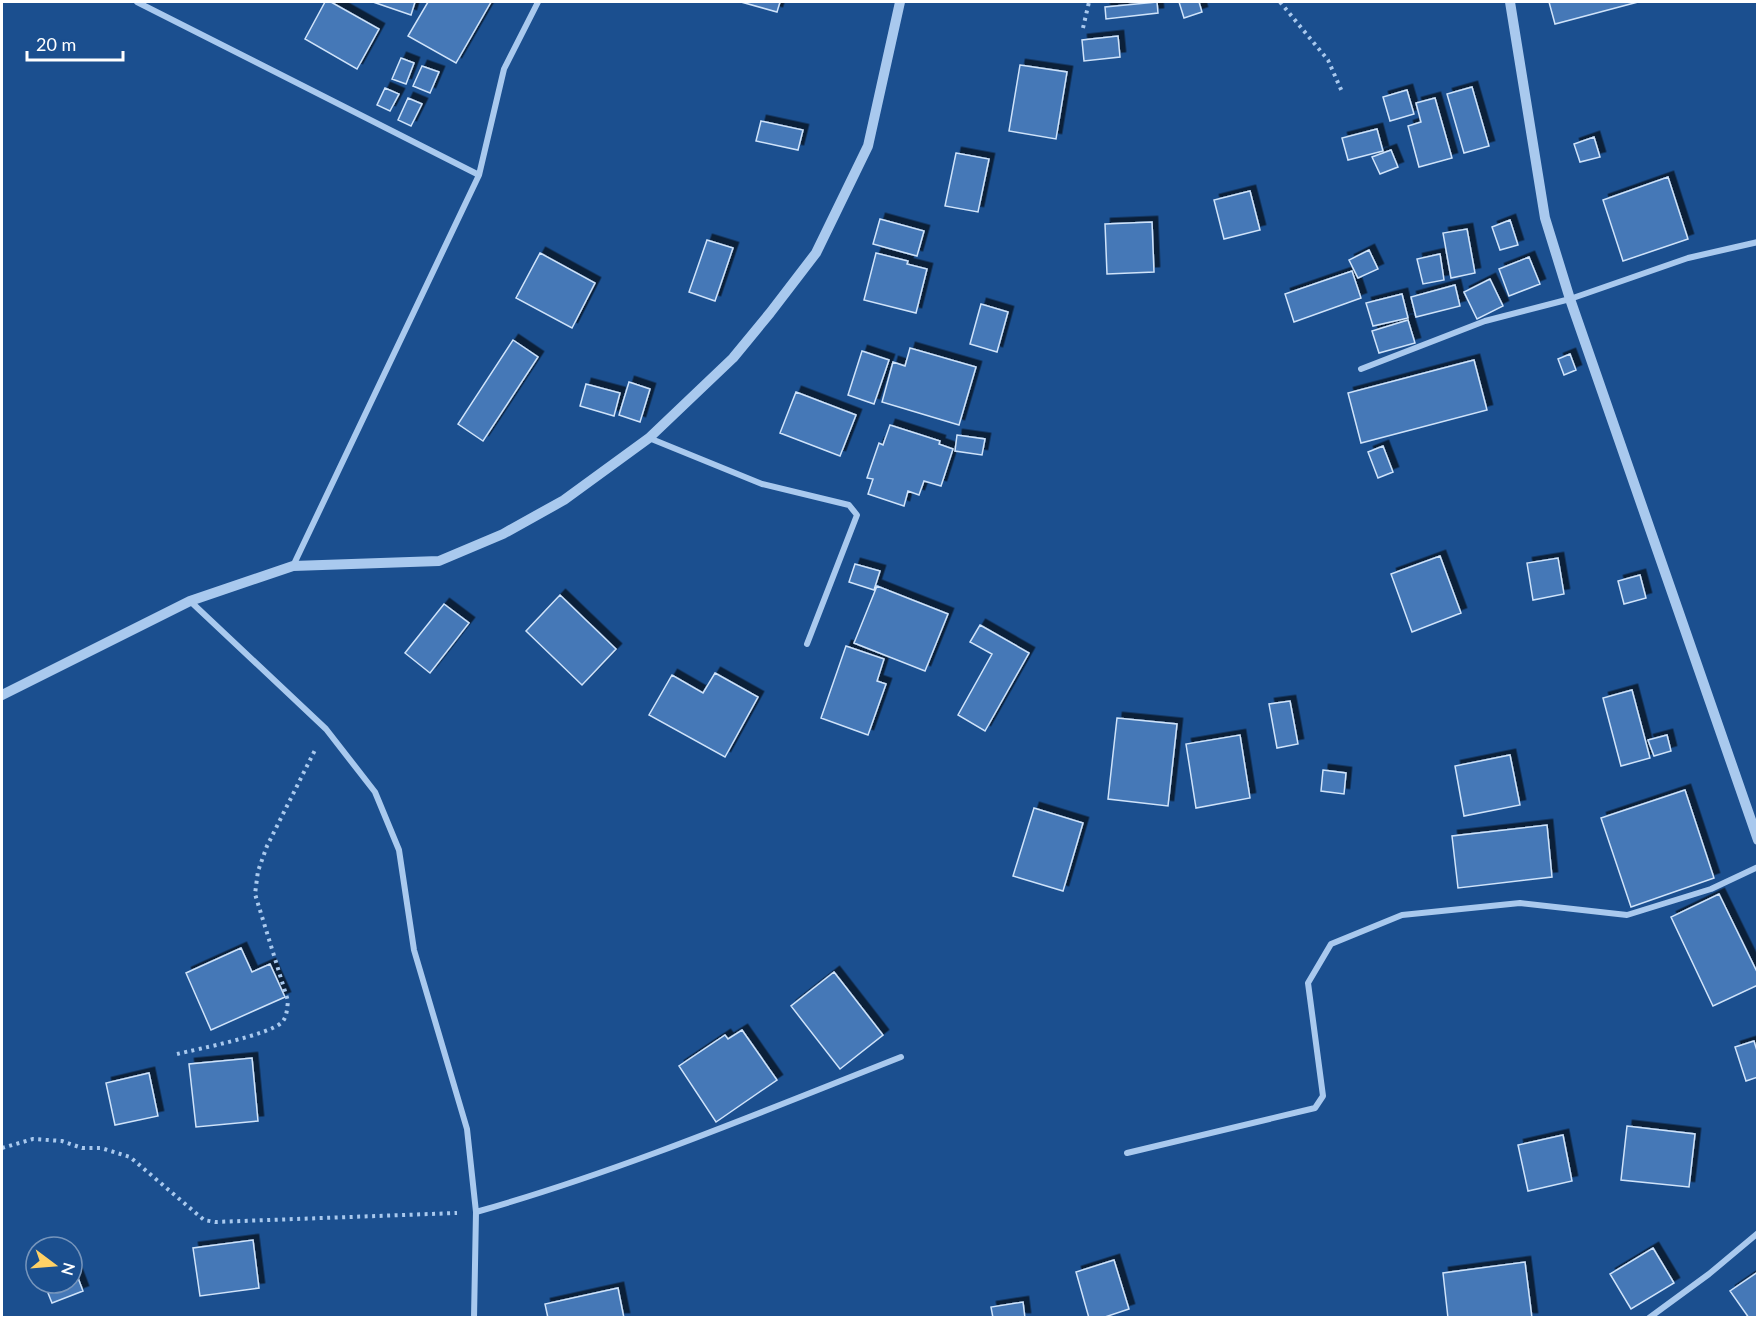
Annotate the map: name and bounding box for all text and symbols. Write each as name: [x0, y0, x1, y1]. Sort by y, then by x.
scale bar: [27, 24, 123, 62]
text: 20 m: [36, 33, 76, 55]
north arrow: [24, 1235, 84, 1295]
text: N: [58, 1261, 80, 1278]

